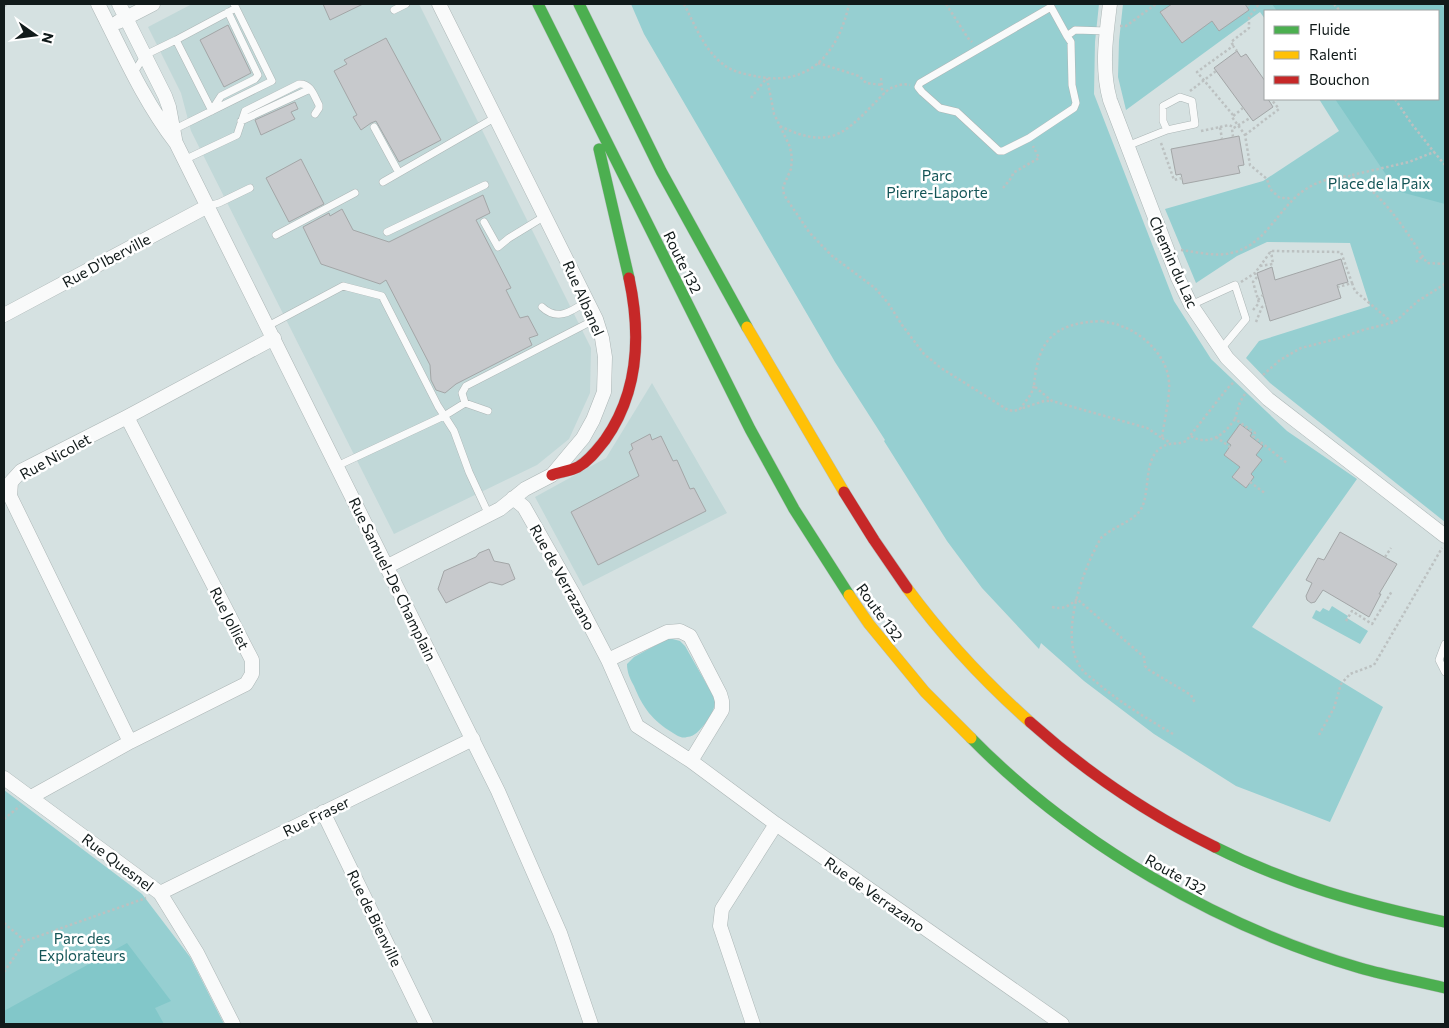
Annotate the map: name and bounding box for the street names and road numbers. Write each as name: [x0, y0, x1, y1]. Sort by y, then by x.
street label: Chemin du Lac: [1146, 213, 1202, 311]
street label: Route 132: [660, 228, 706, 296]
street label: Rue D'Iberville: [59, 229, 153, 291]
street label: Rue Albanel: [559, 258, 609, 338]
street label: Rue Nicolet: [16, 429, 94, 483]
street label: Rue Samuel-De Champlain: [345, 494, 441, 664]
street label: Rue de Verrazano: [526, 521, 600, 633]
street label: Route 132: [853, 580, 907, 644]
street label: Rue Jolliet: [207, 584, 253, 652]
street label: Rue Fraser: [280, 792, 352, 840]
street label: Rue Quesnel: [79, 829, 157, 895]
street label: Route 132: [1142, 850, 1210, 898]
street label: Rue de Verrazano: [821, 853, 929, 935]
street label: Rue de Bienville: [344, 867, 406, 969]

